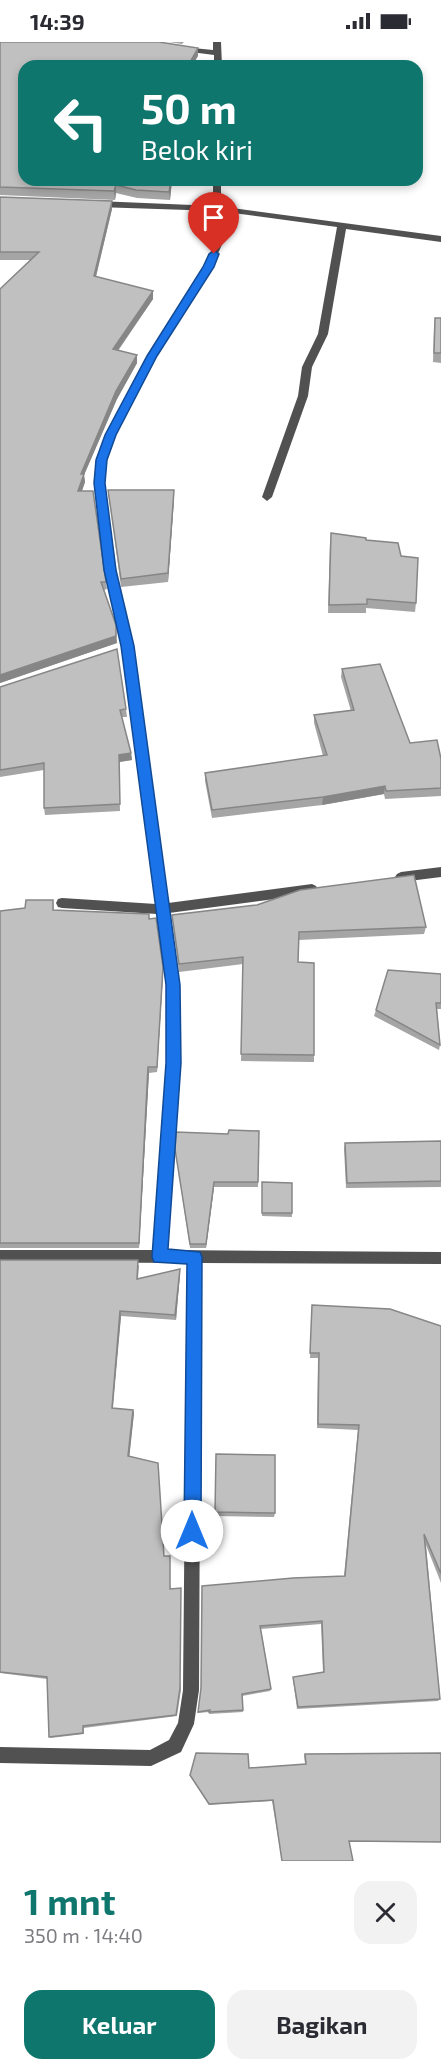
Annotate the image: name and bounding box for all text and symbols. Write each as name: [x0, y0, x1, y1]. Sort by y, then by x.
text: 14:39: [30, 8, 85, 34]
text: 50 m: [141, 82, 237, 132]
icon: left: [42, 84, 120, 162]
text: Belok kiri: [141, 133, 253, 165]
pin: [188, 192, 239, 254]
icon: arrive: [197, 201, 230, 234]
position arrow: [160, 1499, 224, 1563]
text: 1 mnt: [24, 1879, 115, 1922]
button: close: [354, 1881, 417, 1944]
text: 350 m · 14:40: [24, 1923, 143, 1947]
button: Keluar: [24, 1990, 215, 2059]
button: Bagikan: [227, 1990, 417, 2059]

